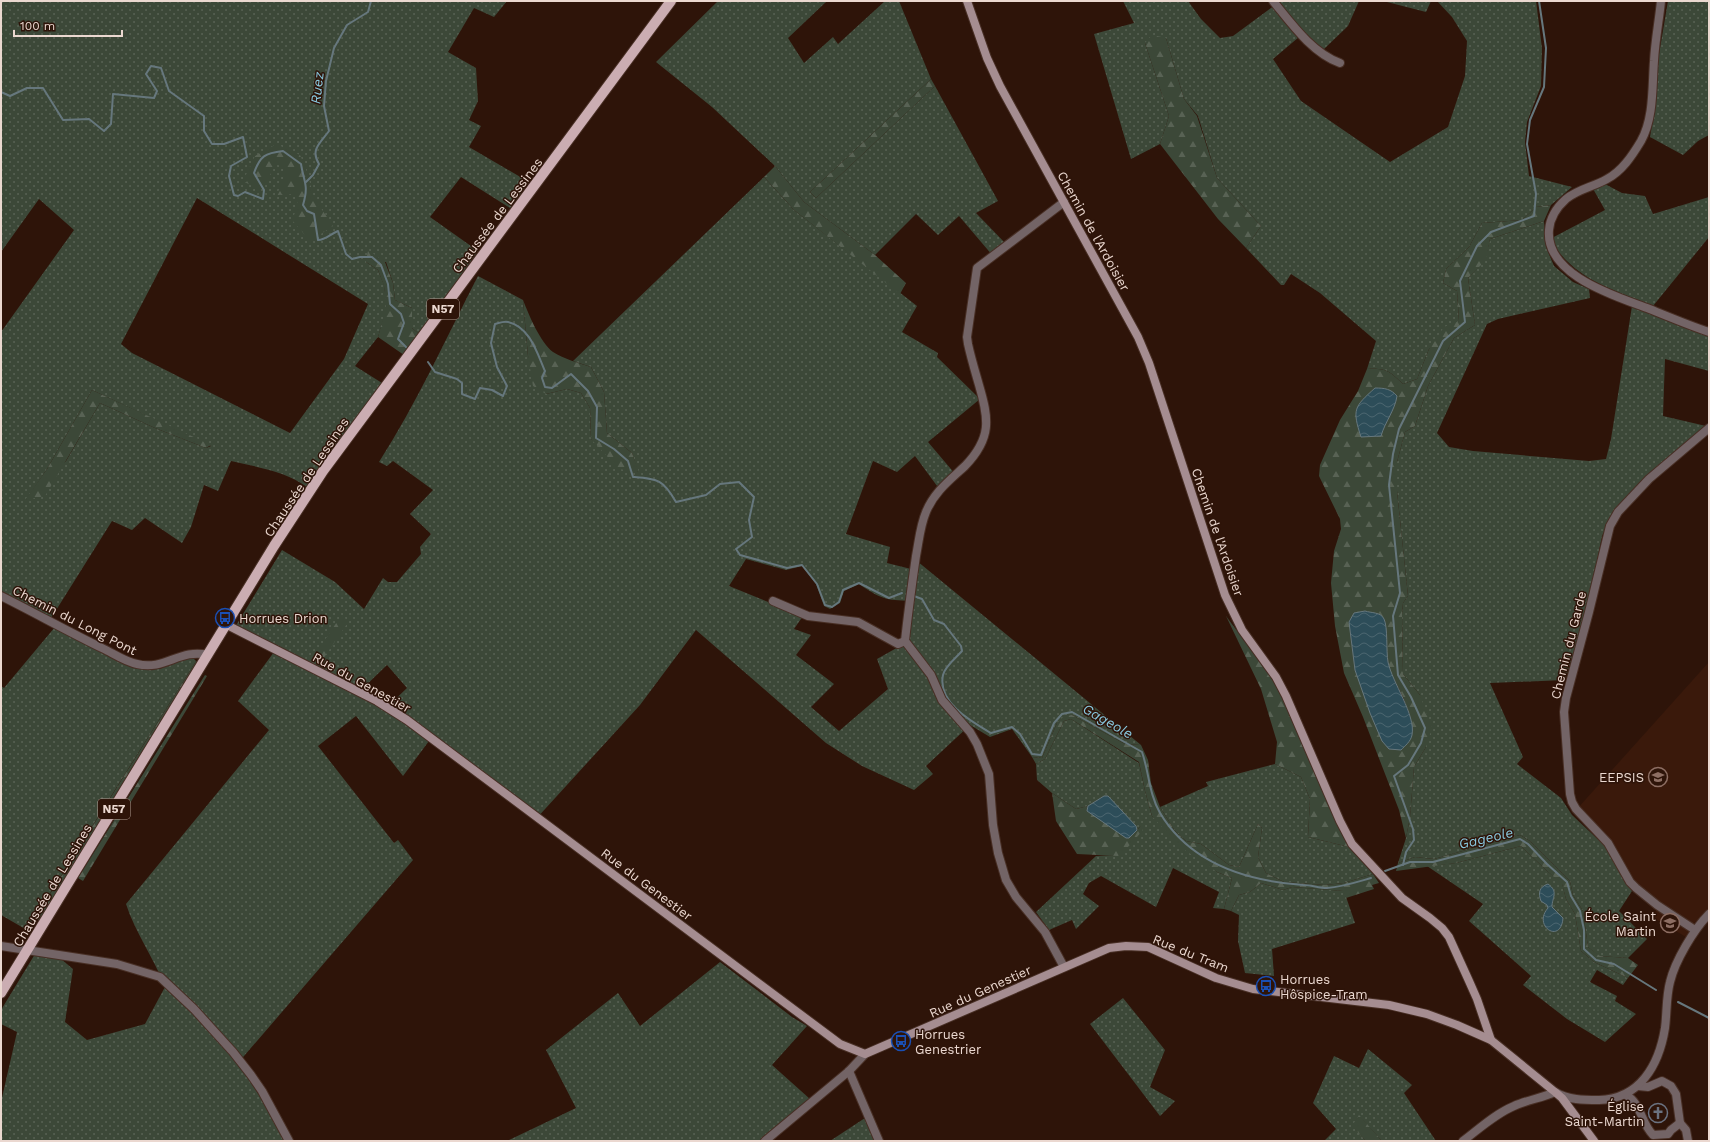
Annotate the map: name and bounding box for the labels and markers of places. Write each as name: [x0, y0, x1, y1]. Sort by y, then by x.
bus stop icon: Horrues Drion: [214, 607, 236, 629]
place label: Horrues Drion: [239, 611, 328, 626]
school or university icon: EEPSIS: [1647, 766, 1669, 788]
place label: EEPSIS: [1599, 770, 1644, 785]
place label: École Saint Martin: [1585, 908, 1657, 939]
school or university icon: École Saint Martin: [1659, 912, 1681, 934]
place label: Horrues Hôspice-Tram: [1280, 972, 1368, 1002]
bus stop icon: Horrues Hôspice-Tram: [1255, 975, 1277, 997]
place label: Horrues Genestrier: [915, 1027, 981, 1057]
bus stop icon: Horrues Genestrier: [890, 1030, 912, 1052]
place label: Église Saint-Martin: [1565, 1098, 1644, 1129]
church icon: Église Saint-Martin: [1647, 1102, 1669, 1124]

